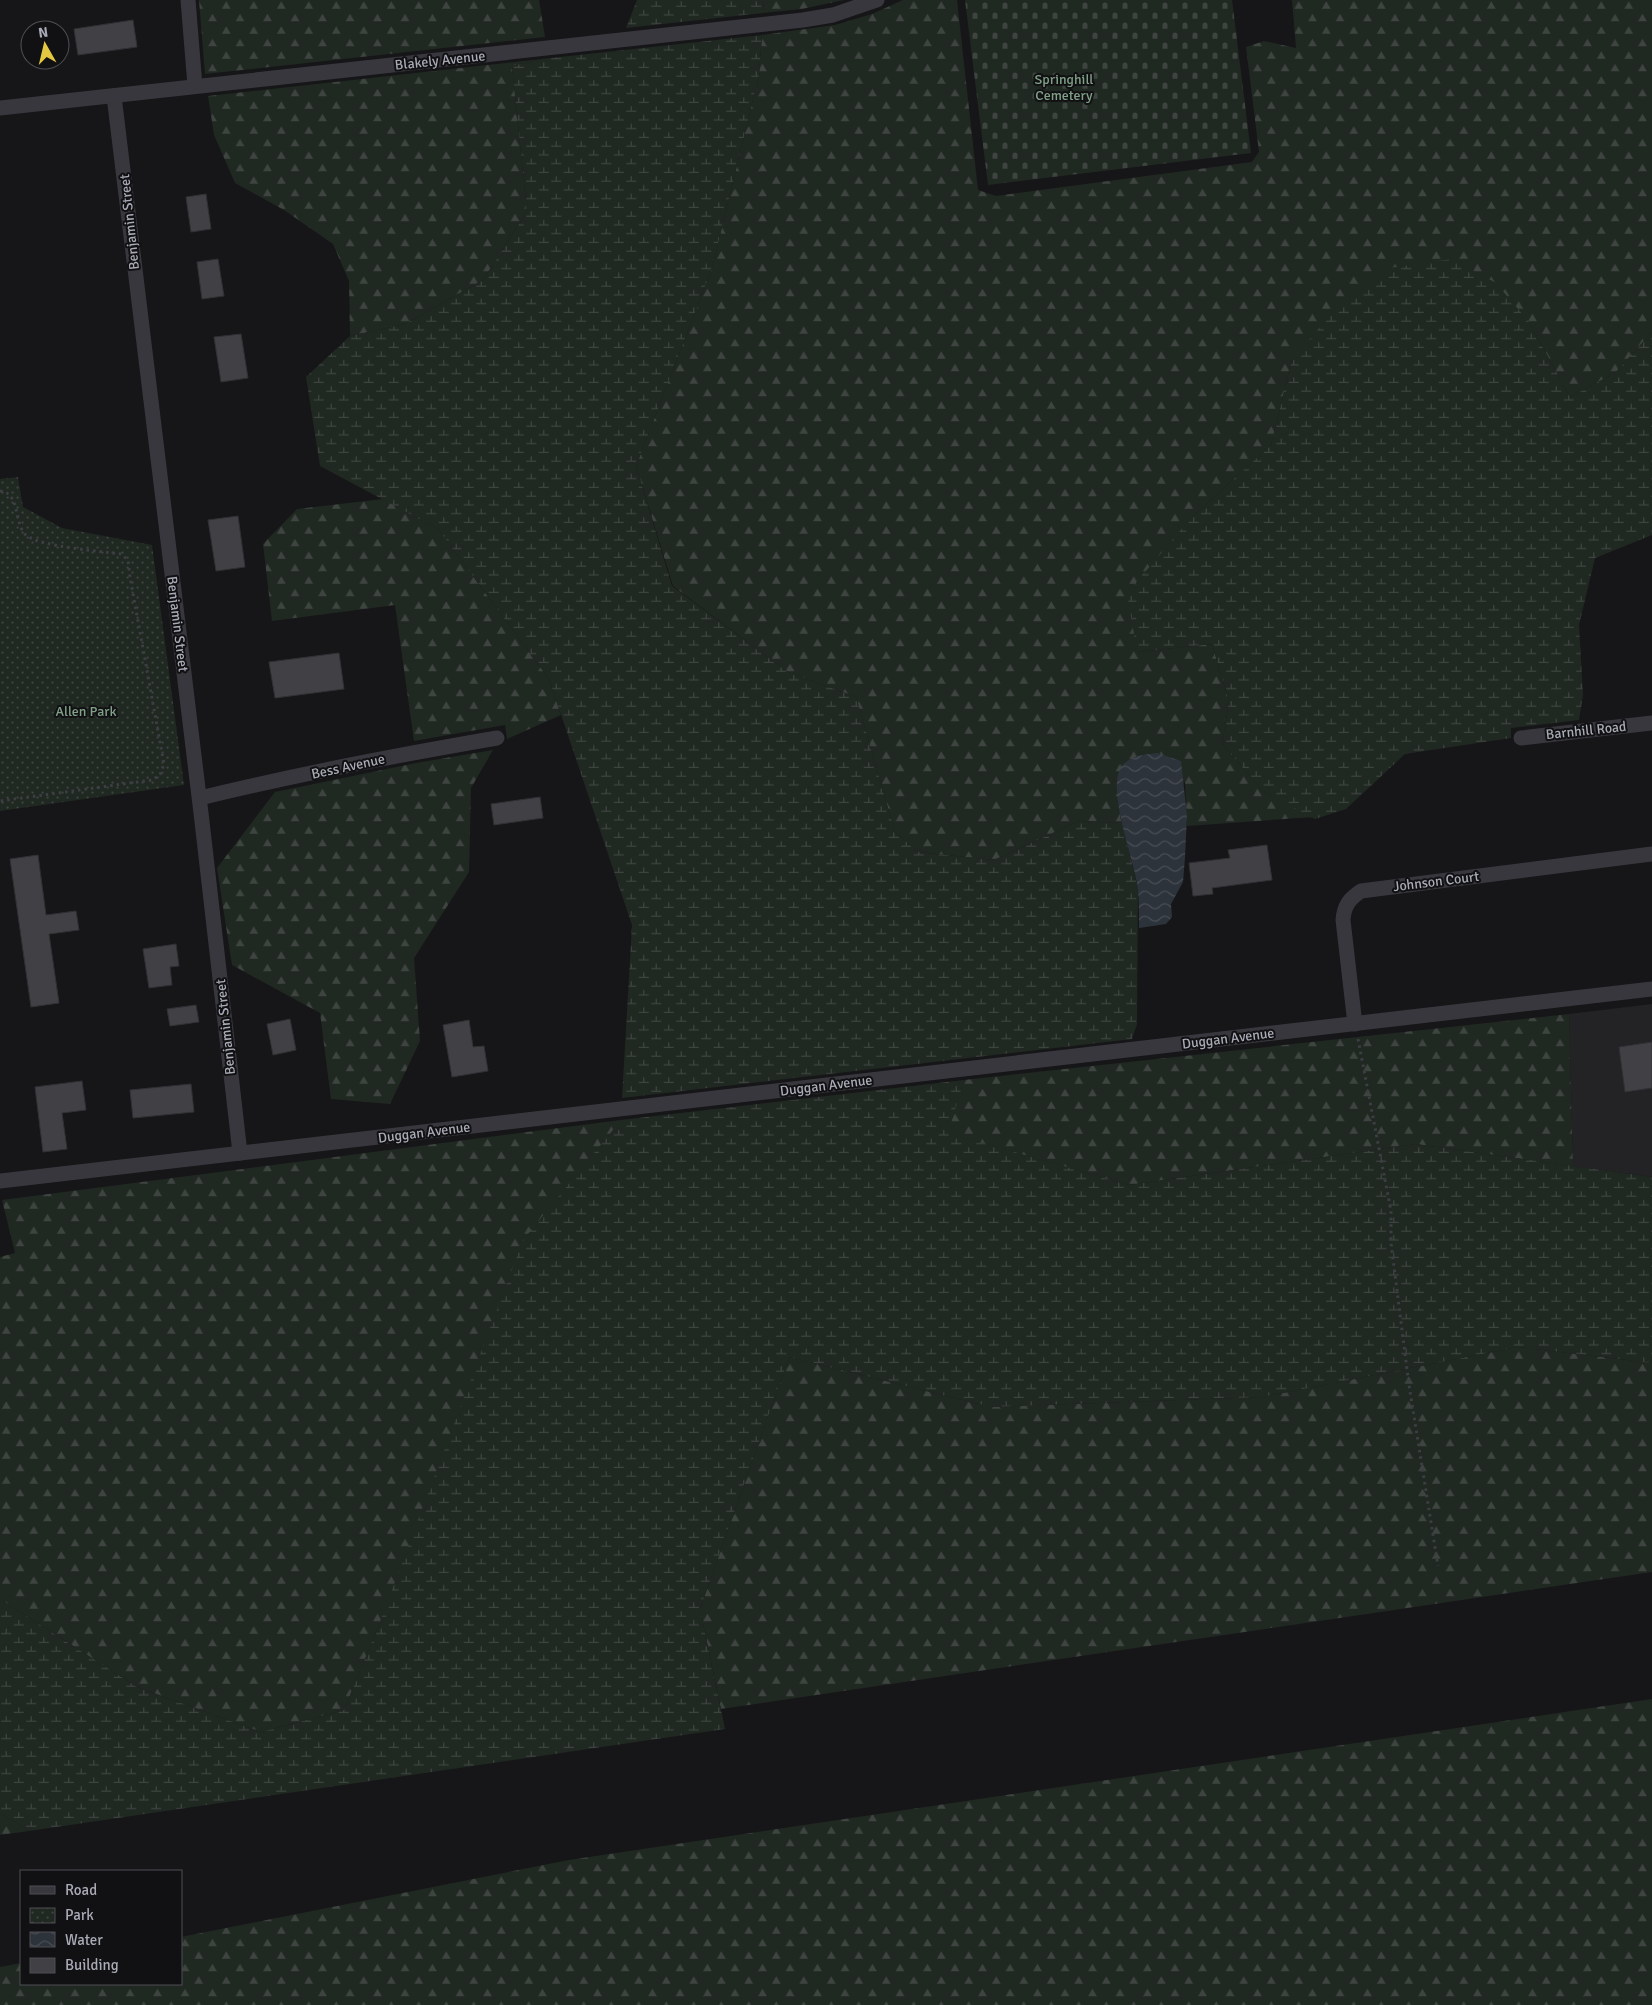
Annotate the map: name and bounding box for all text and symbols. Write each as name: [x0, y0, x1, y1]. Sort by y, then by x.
north arrow: [20, 20, 70, 70]
text: N: [37, 24, 49, 42]
street label: Blakely Avenue: [394, 47, 486, 74]
park label: Springhill Cemetery: [1035, 71, 1093, 104]
street label: Benjamin Street: [116, 173, 143, 271]
street label: Benjamin Street: [163, 575, 192, 673]
park label: Allen Park: [56, 703, 116, 720]
street label: Barnhill Road: [1545, 718, 1627, 743]
street label: Bess Avenue: [310, 750, 386, 783]
street label: Johnson Court: [1392, 868, 1480, 895]
street label: Benjamin Street: [212, 978, 239, 1076]
street label: Duggan Avenue: [1181, 1024, 1275, 1053]
street label: Duggan Avenue: [779, 1071, 873, 1100]
street label: Duggan Avenue: [377, 1118, 471, 1147]
legend: [20, 1870, 182, 1985]
text: Road: [65, 1881, 97, 1899]
text: Park: [65, 1906, 94, 1924]
text: Water: [65, 1931, 103, 1949]
text: Building: [65, 1956, 119, 1974]

